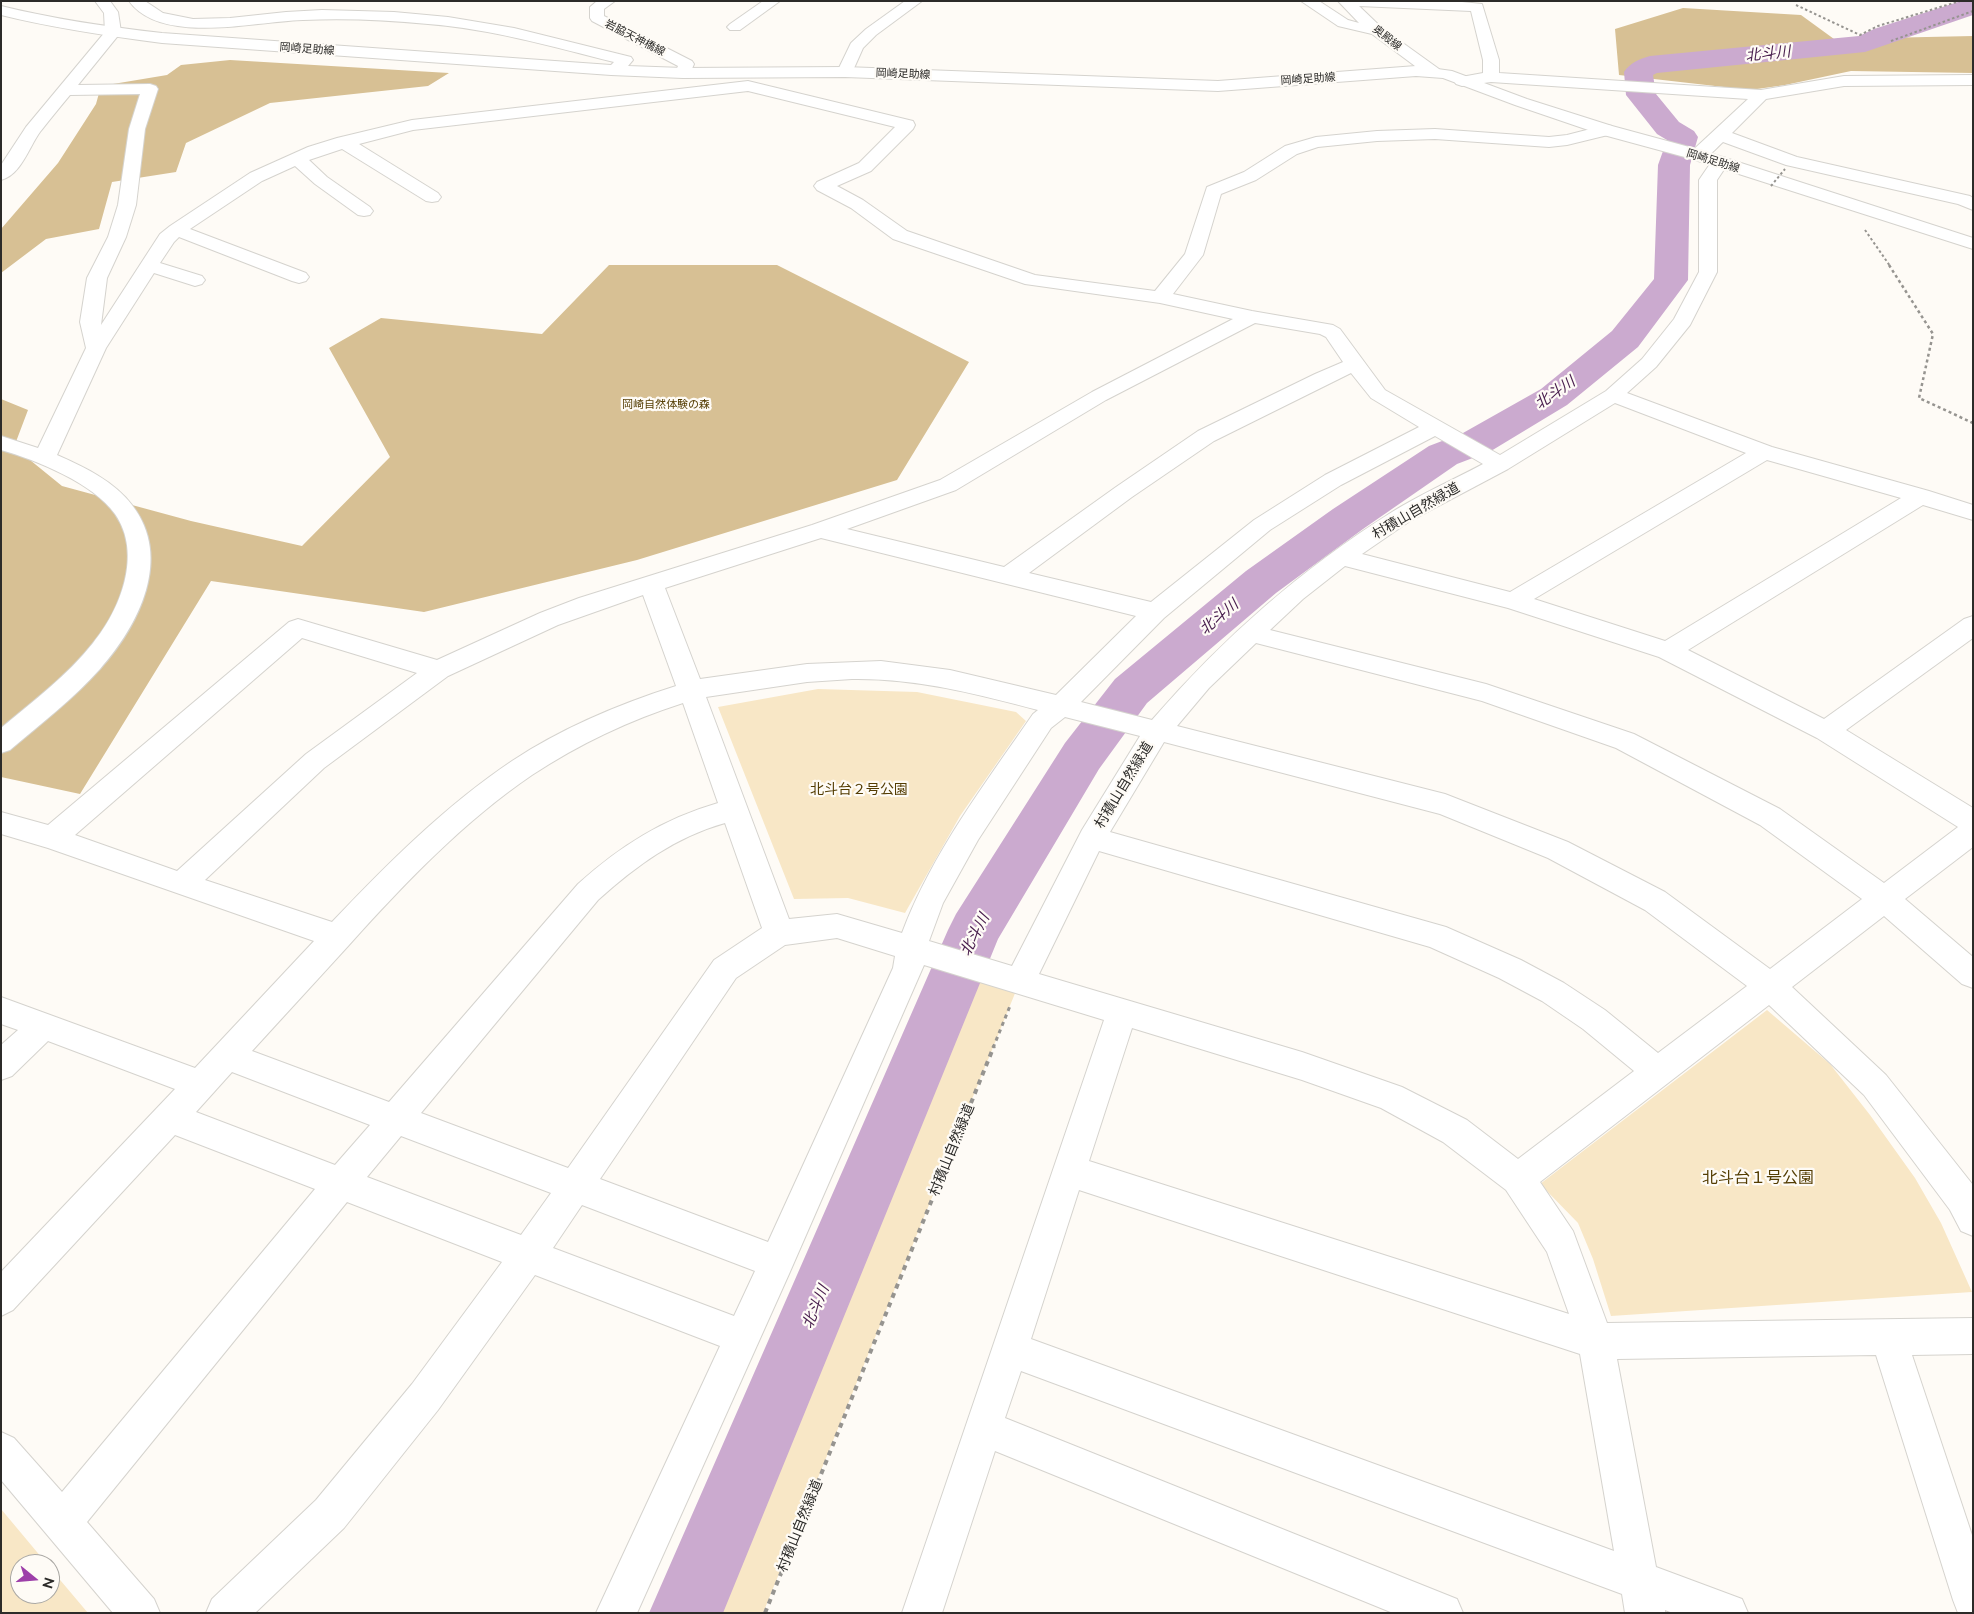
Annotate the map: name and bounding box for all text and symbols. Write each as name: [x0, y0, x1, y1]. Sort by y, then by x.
street label: 岩脇天神橋線: [603, 17, 667, 59]
street label: 奥殿線: [1370, 23, 1404, 53]
street label: 岡崎足助線: [279, 40, 335, 58]
water label: 北斗川: [1745, 43, 1791, 65]
street label: 岡崎足助線: [875, 66, 931, 82]
street label: 岡崎足助線: [1280, 70, 1336, 88]
street label: 岡崎足助線: [1685, 147, 1741, 175]
water label: 北斗川: [1531, 373, 1579, 413]
park label: 岡崎自然体験の森: [622, 398, 710, 412]
street label: 村積山自然緑道: [1369, 479, 1463, 543]
water label: 北斗川: [1196, 596, 1242, 638]
street label: 村積山自然緑道: [1092, 739, 1156, 831]
park label: 北斗台２号公園: [810, 782, 908, 798]
water label: 北斗川: [957, 911, 993, 959]
street label: 村積山自然緑道: [926, 1101, 978, 1199]
park label: 北斗台１号公園: [1702, 1168, 1814, 1188]
water label: 北斗川: [799, 1283, 833, 1331]
street label: 村積山自然緑道: [774, 1477, 826, 1575]
north arrow: [10, 1554, 60, 1604]
text: N: [39, 1576, 58, 1591]

